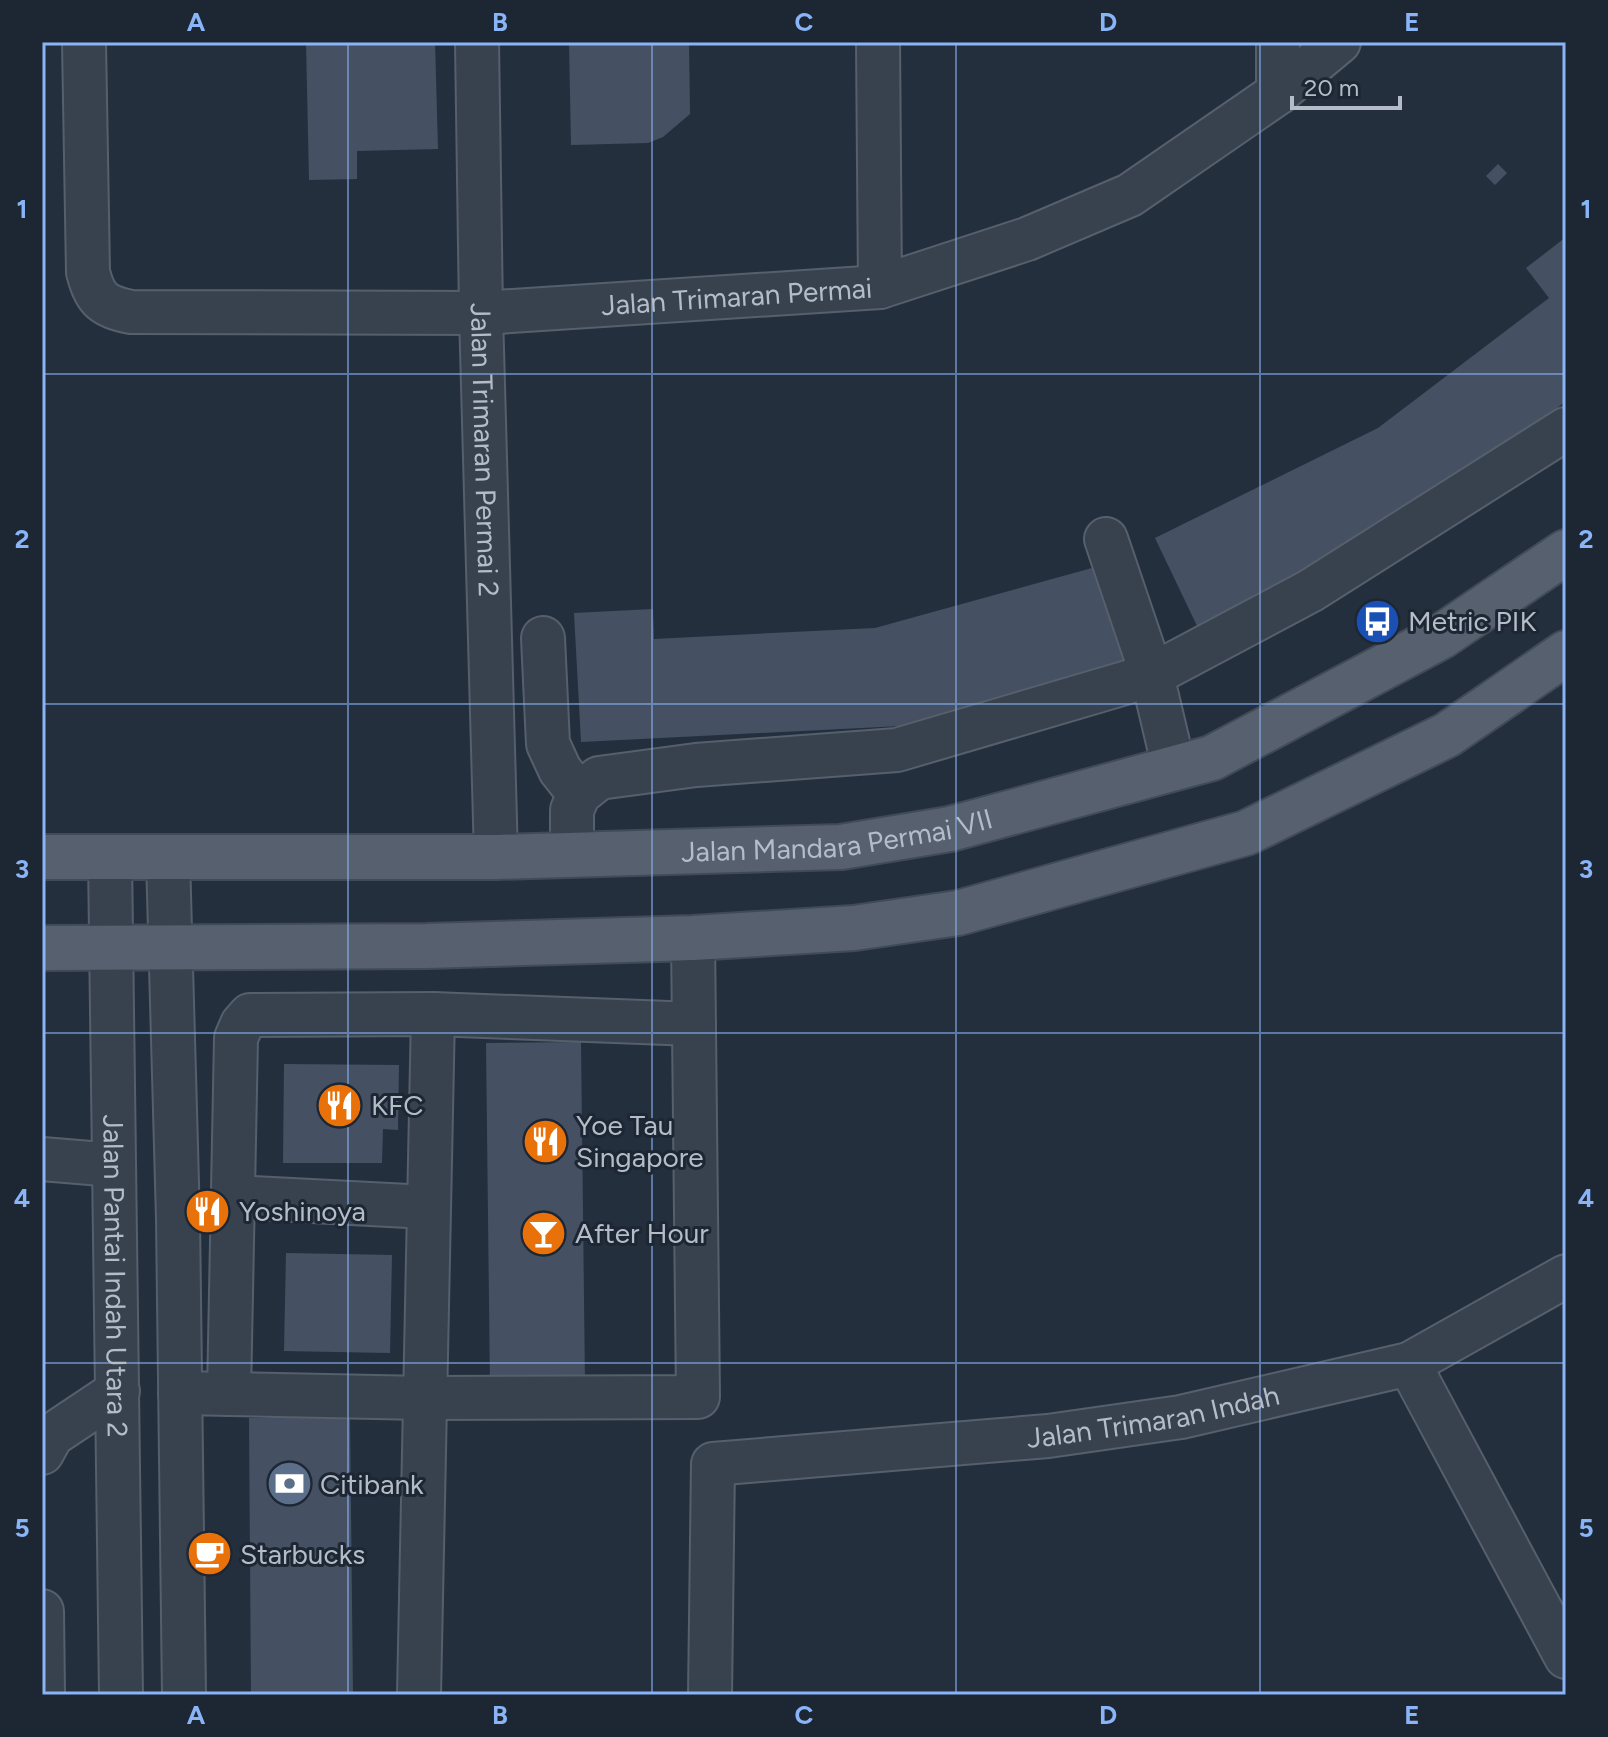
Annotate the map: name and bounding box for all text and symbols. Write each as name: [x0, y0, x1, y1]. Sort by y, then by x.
text: A: [187, 6, 206, 38]
text: B: [492, 6, 508, 38]
text: C: [795, 6, 814, 38]
text: D: [1099, 6, 1117, 38]
text: E: [1404, 6, 1420, 38]
scale bar: [1292, 60, 1400, 110]
text: 20 m: [1304, 73, 1359, 102]
text: 1: [17, 193, 27, 225]
text: 1: [1581, 193, 1591, 225]
street label: Jalan Trimaran Permai: [600, 271, 873, 322]
street label: Jalan Trimaran Permai 2: [464, 303, 506, 597]
text: 2: [14, 523, 30, 555]
text: 2: [1578, 523, 1594, 555]
bus stop icon: Metric PIK: [1353, 597, 1401, 645]
place label: Metric PIK: [1408, 604, 1536, 638]
street label: Jalan Mandara Permai VII: [681, 801, 996, 869]
text: 3: [15, 853, 29, 885]
text: 3: [1579, 853, 1593, 885]
restaurant icon: KFC: [316, 1081, 364, 1129]
place label: KFC: [371, 1088, 423, 1122]
place label: Yoe Tau Singapore: [576, 1108, 704, 1174]
street label: Jalan Pantai Indah Utara 2: [96, 1114, 135, 1438]
restaurant icon: Yoe Tau Singapore: [521, 1117, 569, 1165]
text: 4: [14, 1182, 30, 1214]
text: 4: [1578, 1182, 1594, 1214]
restaurant icon: Yoshinoya: [184, 1187, 232, 1235]
place label: Yoshinoya: [239, 1194, 366, 1228]
bar icon: After Hour: [520, 1209, 568, 1257]
place label: After Hour: [575, 1216, 709, 1250]
street label: Jalan Trimaran Indah: [1026, 1378, 1283, 1455]
bank icon: Citibank: [265, 1460, 313, 1508]
place label: Citibank: [320, 1467, 424, 1501]
text: 5: [14, 1512, 30, 1544]
text: 5: [1578, 1512, 1594, 1544]
cafe icon: Starbucks: [185, 1530, 233, 1578]
place label: Starbucks: [240, 1537, 365, 1571]
text: A: [187, 1699, 206, 1731]
text: B: [492, 1699, 508, 1731]
text: C: [795, 1699, 814, 1731]
text: D: [1099, 1699, 1117, 1731]
text: E: [1404, 1699, 1420, 1731]

